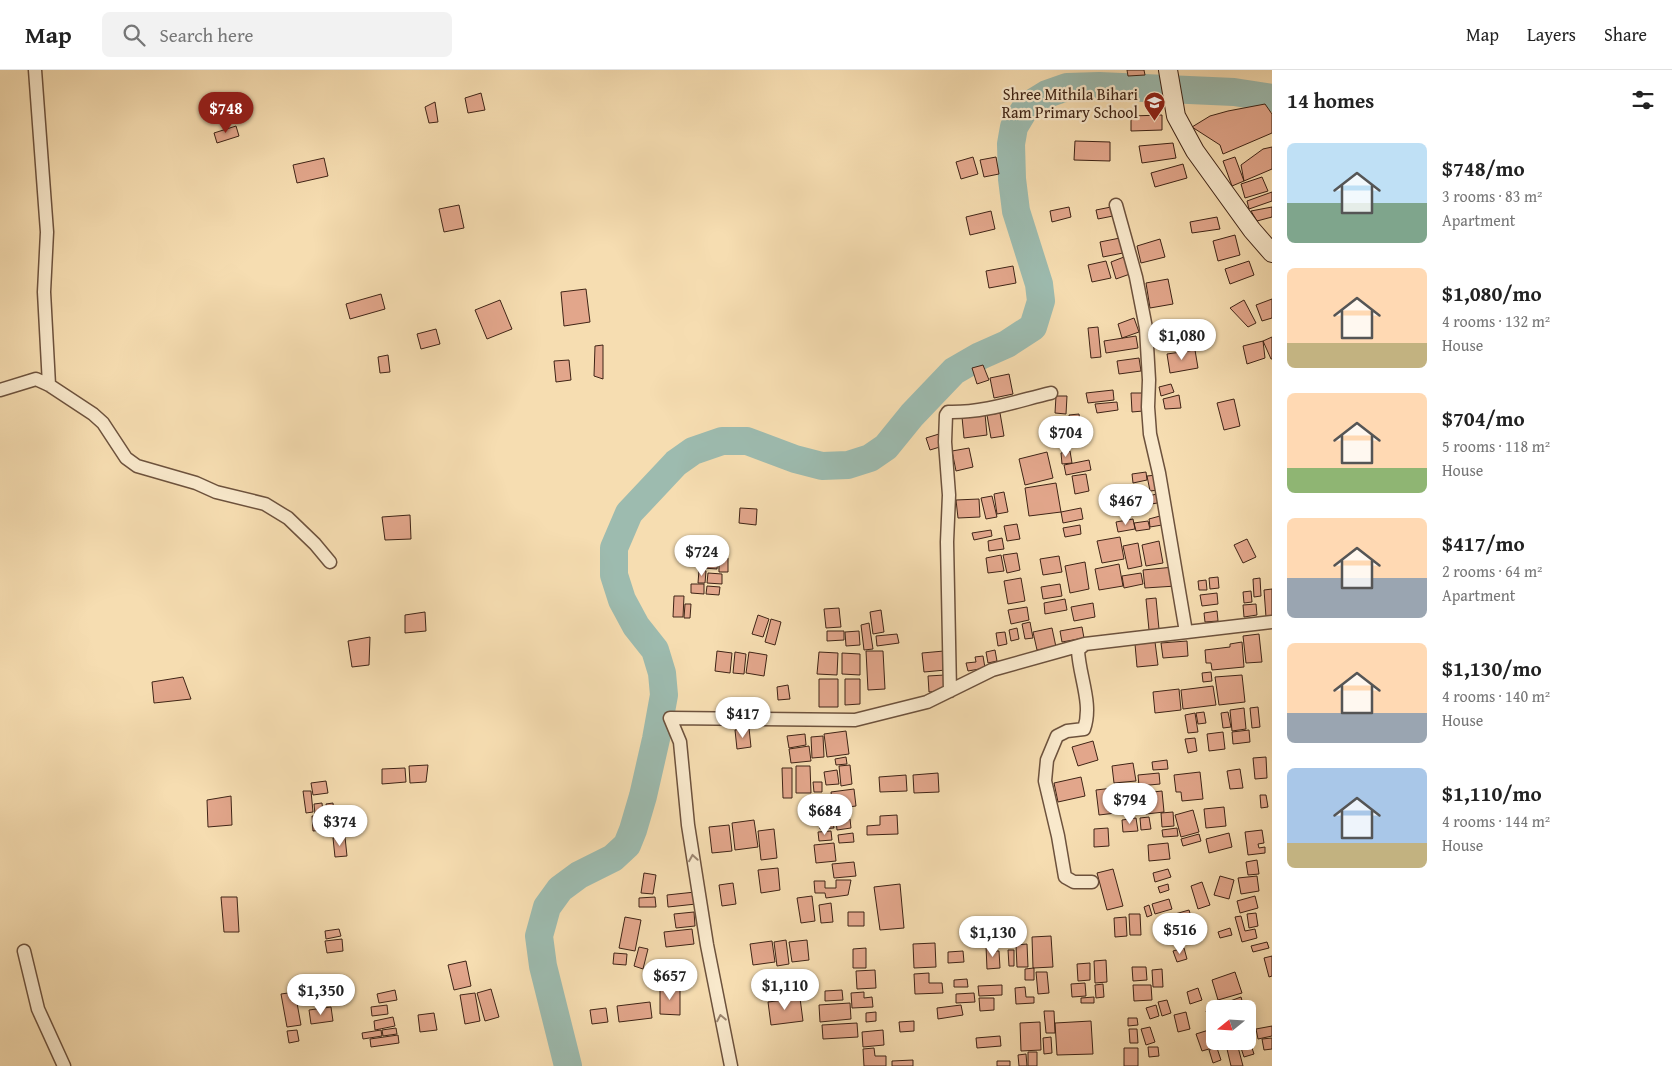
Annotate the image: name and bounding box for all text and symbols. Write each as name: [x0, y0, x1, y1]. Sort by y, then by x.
search box: [102, 12, 452, 57]
text: Map: [25, 17, 72, 52]
icon: search: [120, 21, 148, 49]
text: Search here: [160, 21, 253, 49]
text: Map: [1466, 21, 1499, 48]
text: Layers: [1527, 21, 1576, 48]
text: Share: [1604, 21, 1647, 48]
place label: Shree Mithila Bihari Ram Primary School: [1002, 82, 1139, 124]
text: 14 homes: [1287, 85, 1374, 116]
icon: filters: [1629, 86, 1657, 114]
school or university icon: Shree Mithila Bihari Ram Primary School: [1142, 91, 1166, 122]
pin: $748: [196, 92, 256, 134]
text: $748: [209, 96, 243, 120]
text: $748/mo: [1442, 153, 1525, 184]
icon: home: [1327, 163, 1387, 223]
text: 3 rooms · 83 m²: [1442, 184, 1542, 208]
text: Apartment: [1442, 208, 1515, 232]
text: $1,080/mo: [1442, 278, 1542, 309]
icon: home: [1327, 288, 1387, 348]
text: 4 rooms · 132 m²: [1442, 309, 1550, 333]
pin: $1,080: [1141, 318, 1223, 361]
text: $1,080: [1159, 323, 1205, 347]
text: House: [1442, 333, 1483, 357]
text: $704/mo: [1442, 403, 1525, 434]
icon: home: [1327, 413, 1387, 473]
pin: $704: [1036, 416, 1096, 458]
text: $704: [1049, 420, 1083, 444]
text: 5 rooms · 118 m²: [1442, 434, 1550, 458]
text: House: [1442, 458, 1483, 482]
pin: $467: [1096, 484, 1156, 526]
text: $467: [1109, 488, 1143, 512]
text: $417/mo: [1442, 528, 1525, 559]
pin: $724: [672, 534, 732, 577]
icon: home: [1327, 538, 1387, 598]
text: $724: [685, 539, 719, 563]
text: 2 rooms · 64 m²: [1442, 559, 1542, 583]
text: Apartment: [1442, 583, 1515, 607]
text: $1,130/mo: [1442, 653, 1542, 684]
icon: home: [1327, 663, 1387, 723]
text: 4 rooms · 140 m²: [1442, 684, 1550, 708]
pin: $417: [713, 696, 773, 739]
text: $417: [726, 701, 760, 725]
text: House: [1442, 708, 1483, 732]
text: $1,110/mo: [1442, 778, 1542, 809]
pin: $794: [1100, 782, 1160, 825]
text: $794: [1113, 787, 1147, 811]
icon: home: [1327, 788, 1387, 848]
pin: $684: [795, 794, 855, 836]
text: $684: [808, 798, 842, 822]
pin: $374: [310, 804, 370, 847]
text: $374: [323, 809, 357, 833]
text: 4 rooms · 144 m²: [1442, 809, 1550, 833]
text: House: [1442, 833, 1483, 857]
one-way arrow: [688, 854, 699, 862]
pin: $516: [1150, 912, 1210, 955]
pin: $1,130: [952, 916, 1034, 958]
text: $516: [1163, 917, 1197, 941]
text: $1,130: [970, 920, 1016, 944]
pin: $657: [640, 958, 700, 1001]
text: $657: [653, 963, 687, 987]
pin: $1,110: [744, 968, 826, 1011]
text: $1,110: [762, 973, 808, 997]
pin: $1,350: [280, 974, 362, 1016]
text: $1,350: [298, 978, 344, 1002]
north arrow: [1206, 1000, 1256, 1050]
map controls: [1206, 1000, 1256, 1050]
one-way arrow: [717, 1014, 727, 1023]

